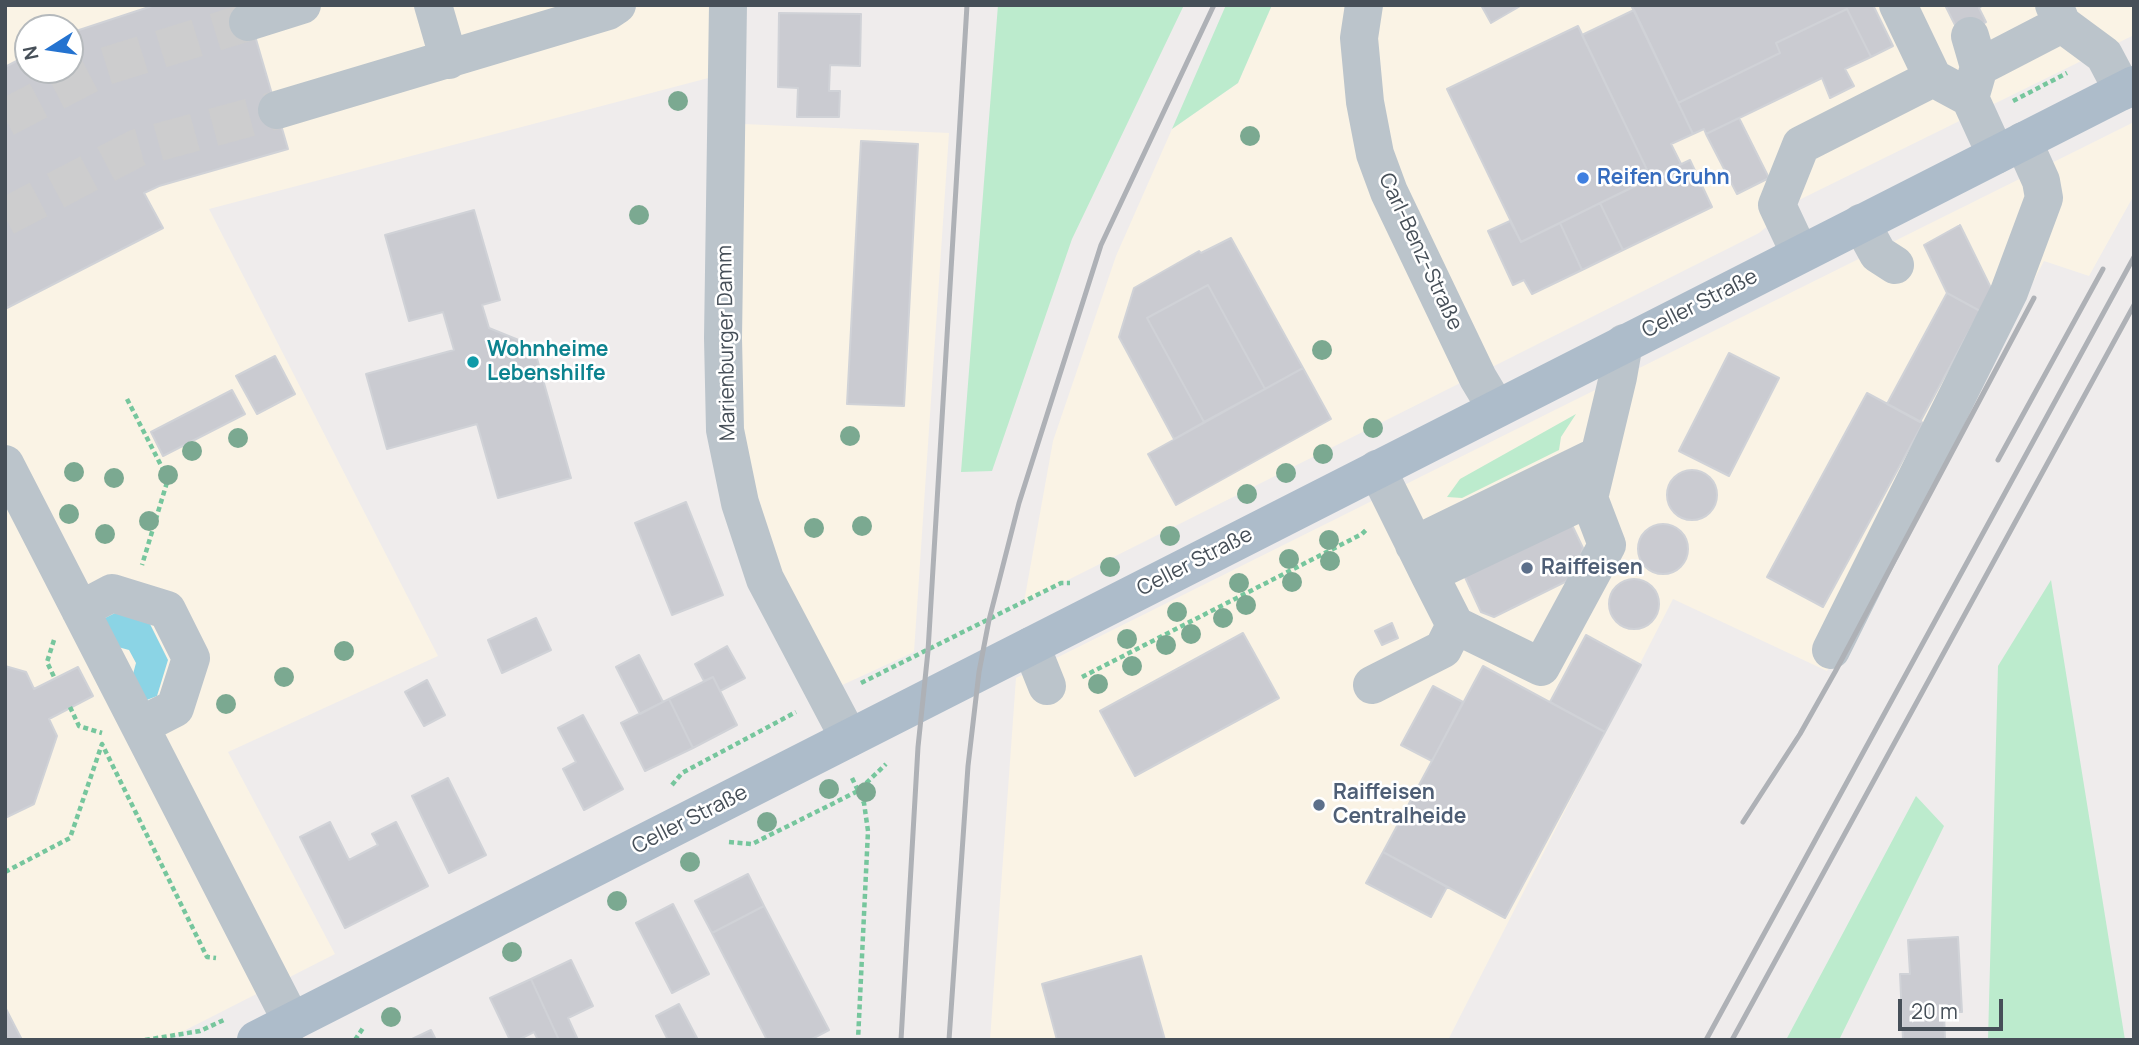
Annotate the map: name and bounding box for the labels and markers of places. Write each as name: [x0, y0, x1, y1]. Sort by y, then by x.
place label: Reifen Gruhn: [1597, 165, 1730, 191]
marker: Reifen Gruhn: [1575, 170, 1591, 186]
place label: Wohnheime Lebenshilfe: [487, 337, 608, 387]
marker: Wohnheime Lebenshilfe: [465, 354, 481, 370]
place label: Raiffeisen: [1541, 555, 1643, 581]
marker: Raiffeisen: [1519, 560, 1535, 576]
place label: Raiffeisen Centralheide: [1333, 780, 1466, 830]
marker: Raiffeisen Centralheide: [1311, 797, 1327, 813]

